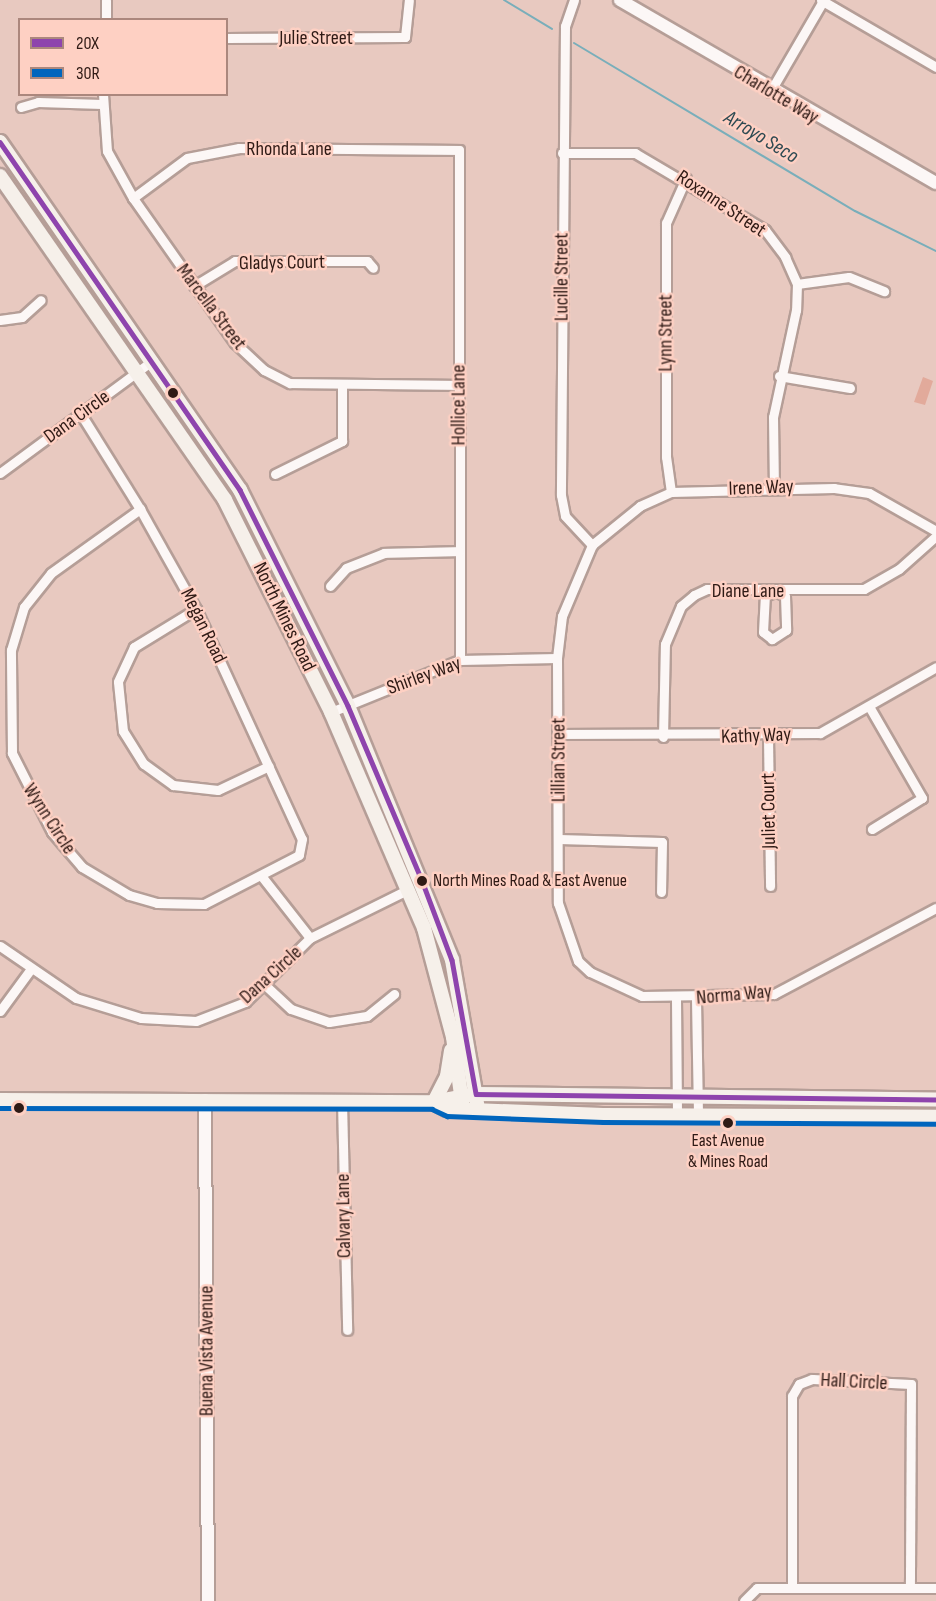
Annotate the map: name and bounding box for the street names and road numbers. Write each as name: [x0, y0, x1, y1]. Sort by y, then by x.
street label: Julie Street: [279, 26, 353, 50]
street label: Charlotte Way: [729, 60, 823, 130]
street label: Rhonda Lane: [246, 137, 332, 161]
street label: Roxanne Street: [672, 165, 770, 243]
street label: Lucille Street: [550, 233, 574, 321]
street label: Gladys Court: [239, 250, 325, 276]
street label: Marcella Street: [171, 259, 251, 355]
street label: Lynn Street: [654, 294, 678, 372]
street label: Hollice Lane: [447, 365, 471, 445]
street label: Dana Circle: [39, 385, 115, 449]
street label: Irene Way: [728, 475, 794, 501]
street label: North Mines Road: [247, 559, 321, 675]
street label: Diane Lane: [712, 579, 784, 603]
street label: Megan Road: [175, 585, 231, 667]
street label: Shirley Way: [384, 652, 464, 700]
street label: Lillian Street: [547, 718, 571, 802]
street label: Kathy Way: [721, 723, 791, 749]
street label: Juliet Court: [756, 773, 782, 849]
street label: Wynn Circle: [17, 779, 81, 859]
street label: Dana Circle: [235, 941, 307, 1009]
street label: Norma Way: [695, 980, 773, 1010]
street label: Calvary Lane: [331, 1174, 357, 1258]
street label: Buena Vista Avenue: [195, 1286, 219, 1416]
street label: Hall Circle: [820, 1368, 888, 1396]

